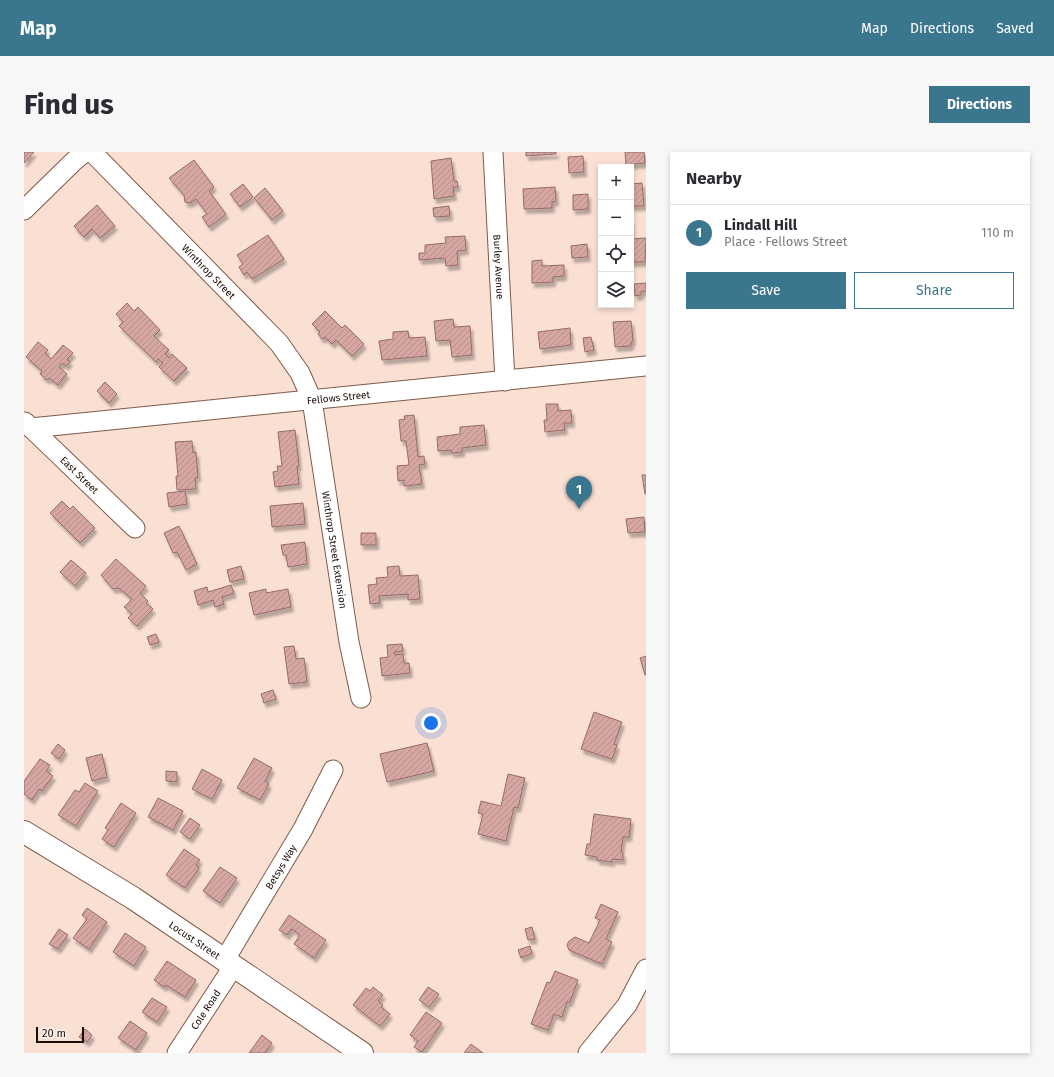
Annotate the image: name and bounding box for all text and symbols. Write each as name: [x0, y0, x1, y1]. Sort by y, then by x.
text: Map: [20, 17, 57, 40]
text: Map: [861, 20, 888, 37]
text: Directions: [910, 20, 974, 37]
text: Saved: [996, 20, 1034, 37]
button: Directions: [929, 86, 1030, 123]
text: Find us: [24, 88, 114, 121]
map controls: [598, 164, 634, 308]
button: +: [598, 164, 634, 200]
text: Nearby: [686, 168, 741, 189]
button: −: [598, 200, 634, 236]
text: Lindall Hill: [724, 216, 797, 234]
text: 1: [696, 225, 702, 240]
text: 110 m: [981, 225, 1014, 240]
street label: Burley Avenue: [490, 234, 506, 300]
text: Place · Fellows Street: [724, 234, 848, 249]
button: locate: [598, 236, 634, 272]
street label: Winthrop Street: [179, 242, 238, 302]
button: layers: [598, 272, 634, 308]
button: Save: [686, 272, 846, 309]
button: Share: [854, 272, 1014, 309]
street label: Fellows Street: [306, 389, 371, 407]
street label: East Street: [57, 454, 101, 497]
pin: 1: [566, 476, 592, 509]
street label: Winthrop Street Extension: [319, 490, 349, 609]
your location: [421, 713, 441, 733]
street label: Betsys Way: [263, 843, 299, 892]
street label: Locust Street: [166, 919, 222, 962]
street label: Cole Road: [189, 988, 224, 1032]
scale bar: [36, 1025, 84, 1044]
text: 20 m: [42, 1027, 66, 1040]

